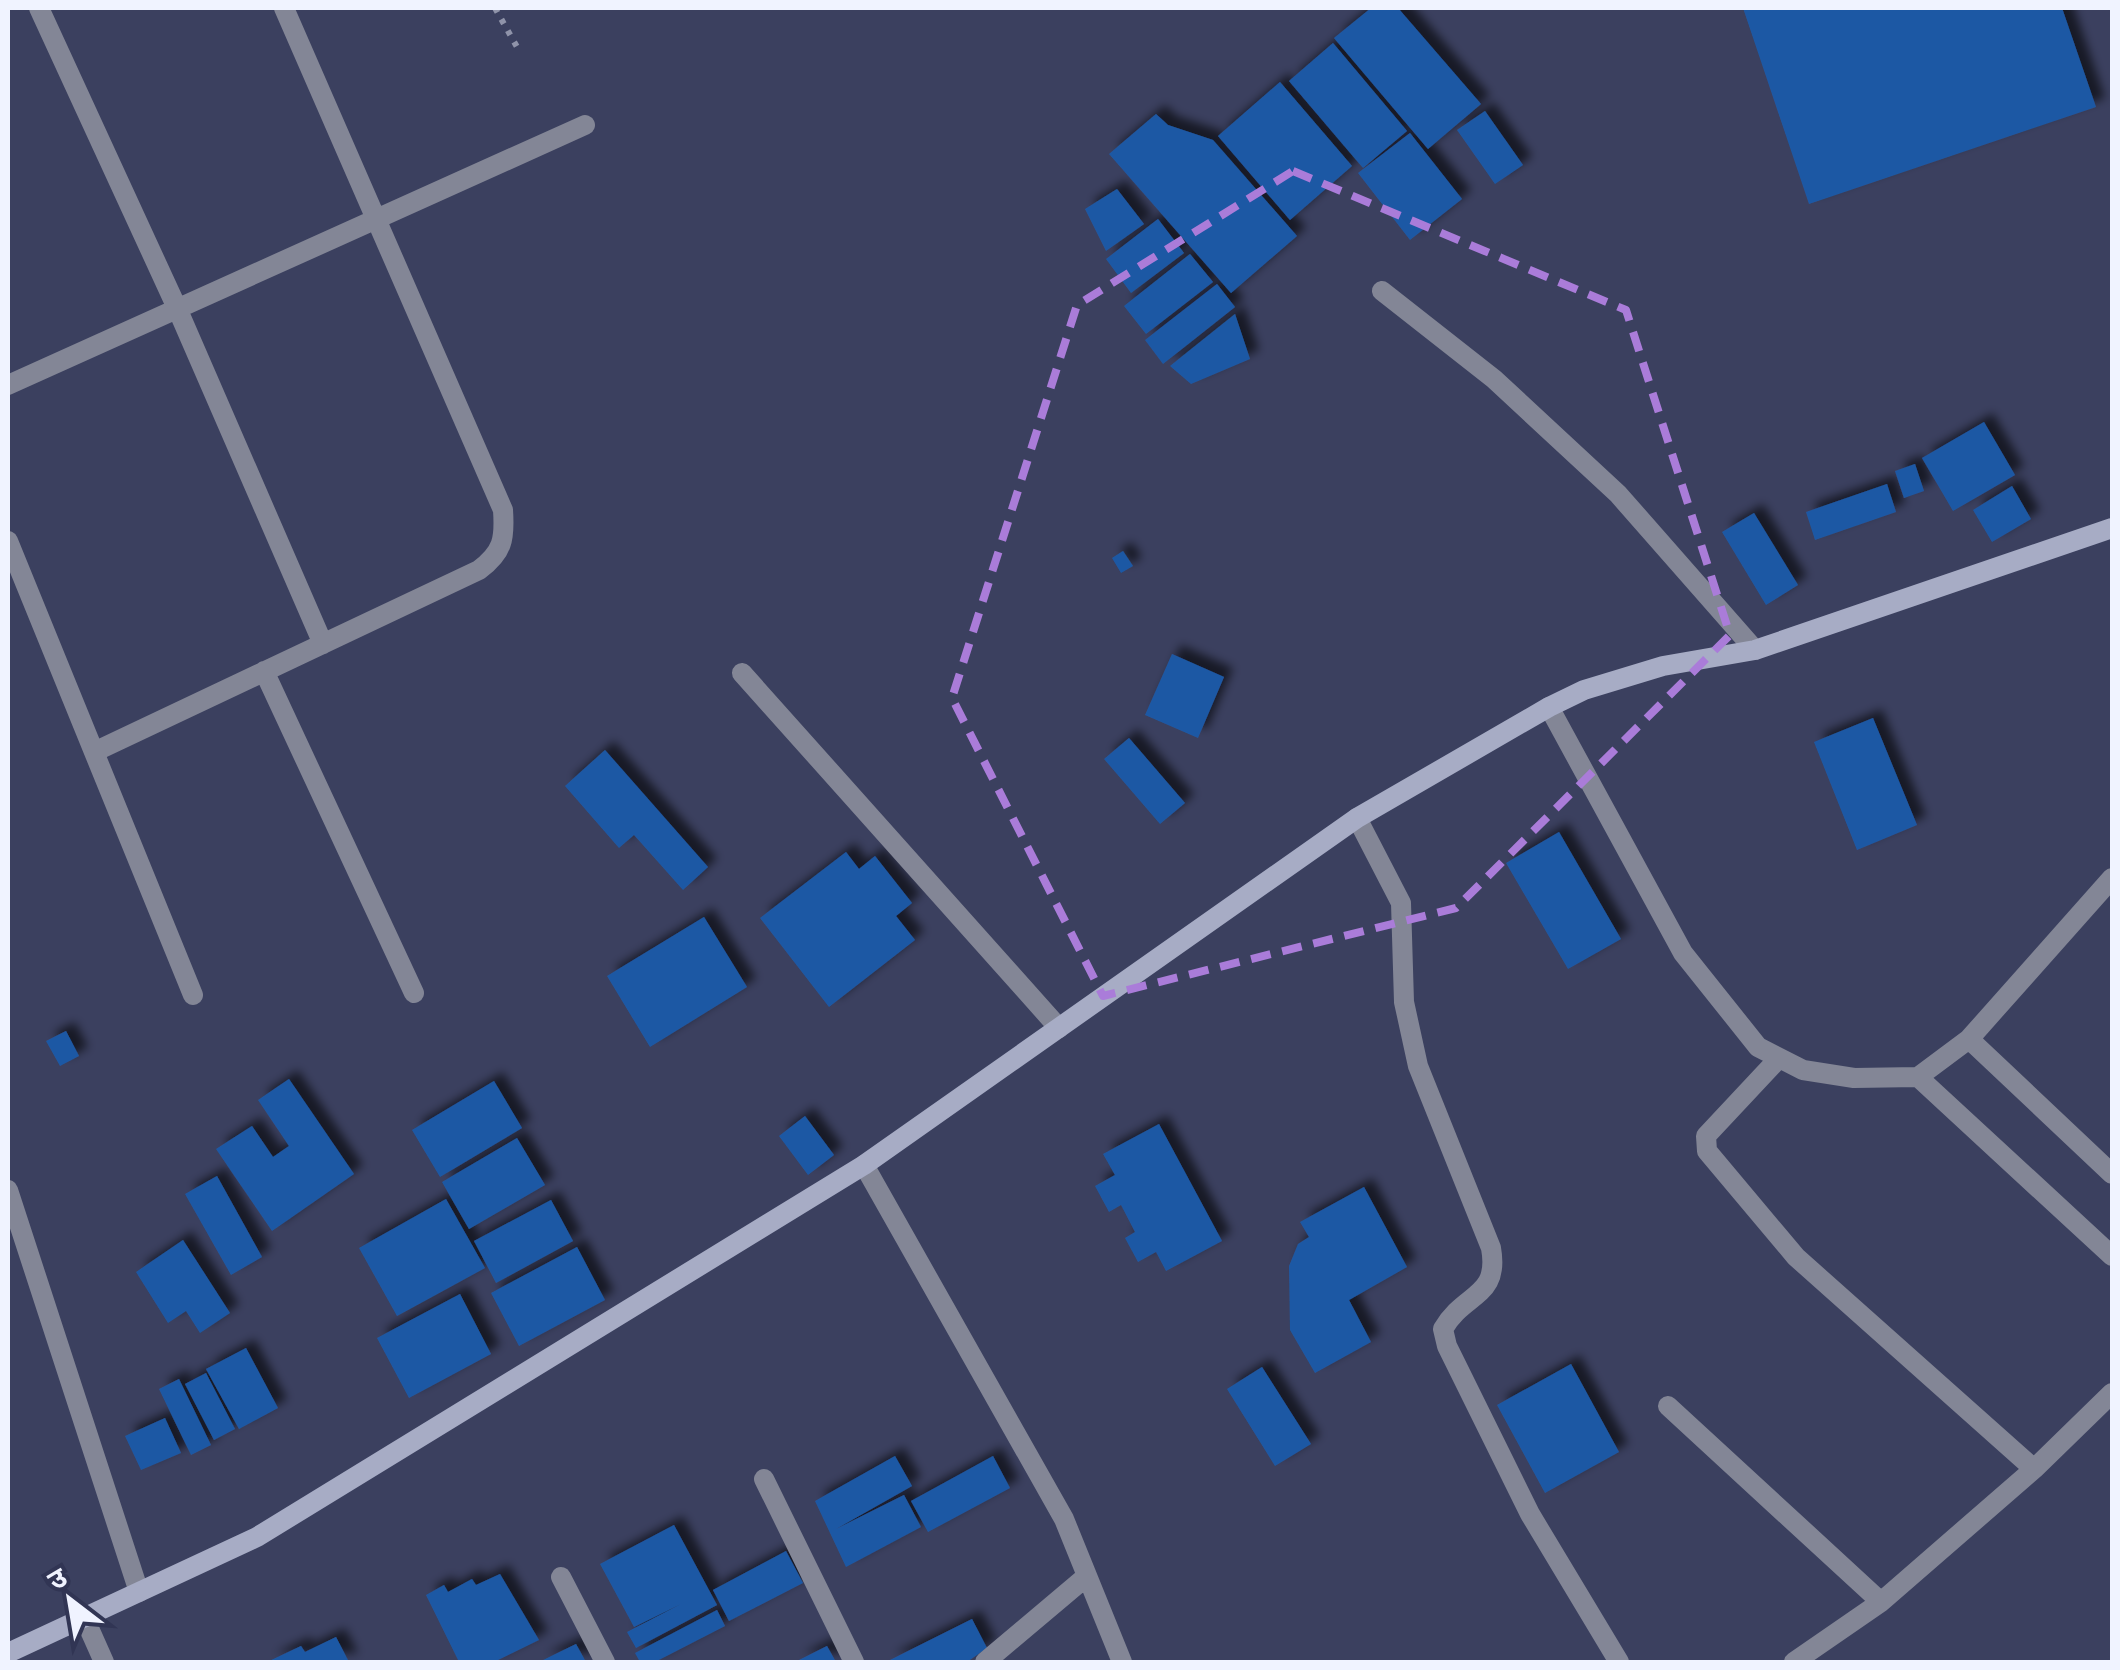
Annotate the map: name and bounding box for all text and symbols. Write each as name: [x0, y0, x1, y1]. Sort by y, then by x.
north arrow: [20, 1550, 120, 1650]
text: उ: [42, 1560, 74, 1598]

